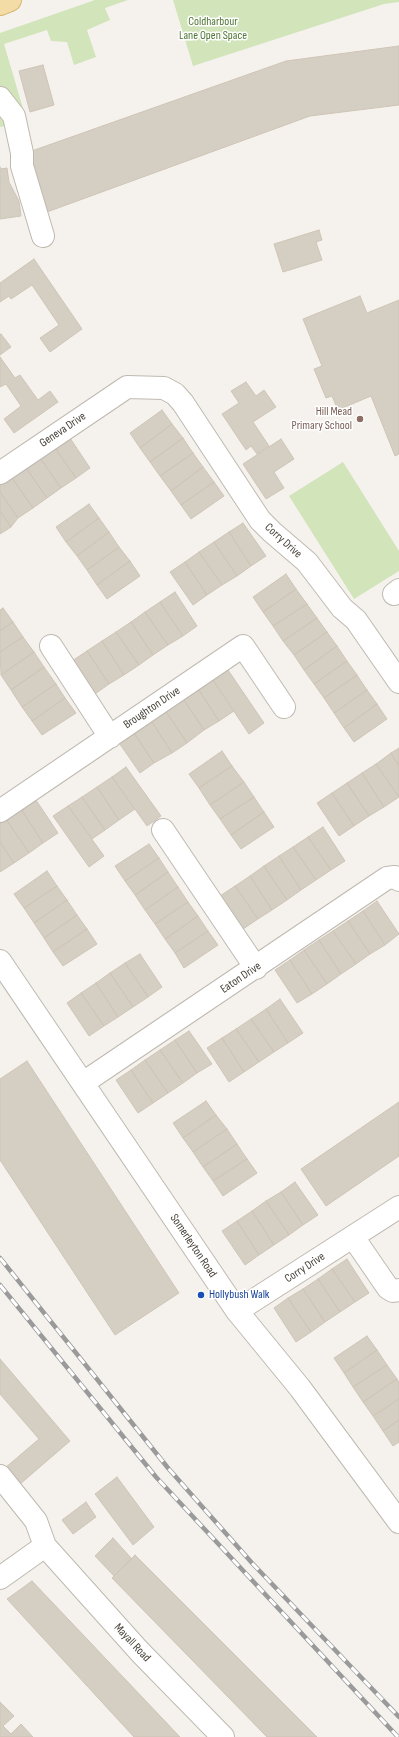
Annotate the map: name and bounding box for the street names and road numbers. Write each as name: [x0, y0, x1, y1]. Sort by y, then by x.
street label: Geneva Drive: [37, 409, 89, 451]
street label: Corry Drive: [261, 521, 305, 561]
street label: Broughton Drive: [121, 684, 183, 732]
street label: Eaton Drive: [218, 959, 264, 997]
street label: Somerleyton Road: [167, 1212, 219, 1280]
street label: Corry Drive: [282, 1250, 328, 1286]
street label: Mayall Road: [111, 1621, 153, 1665]

